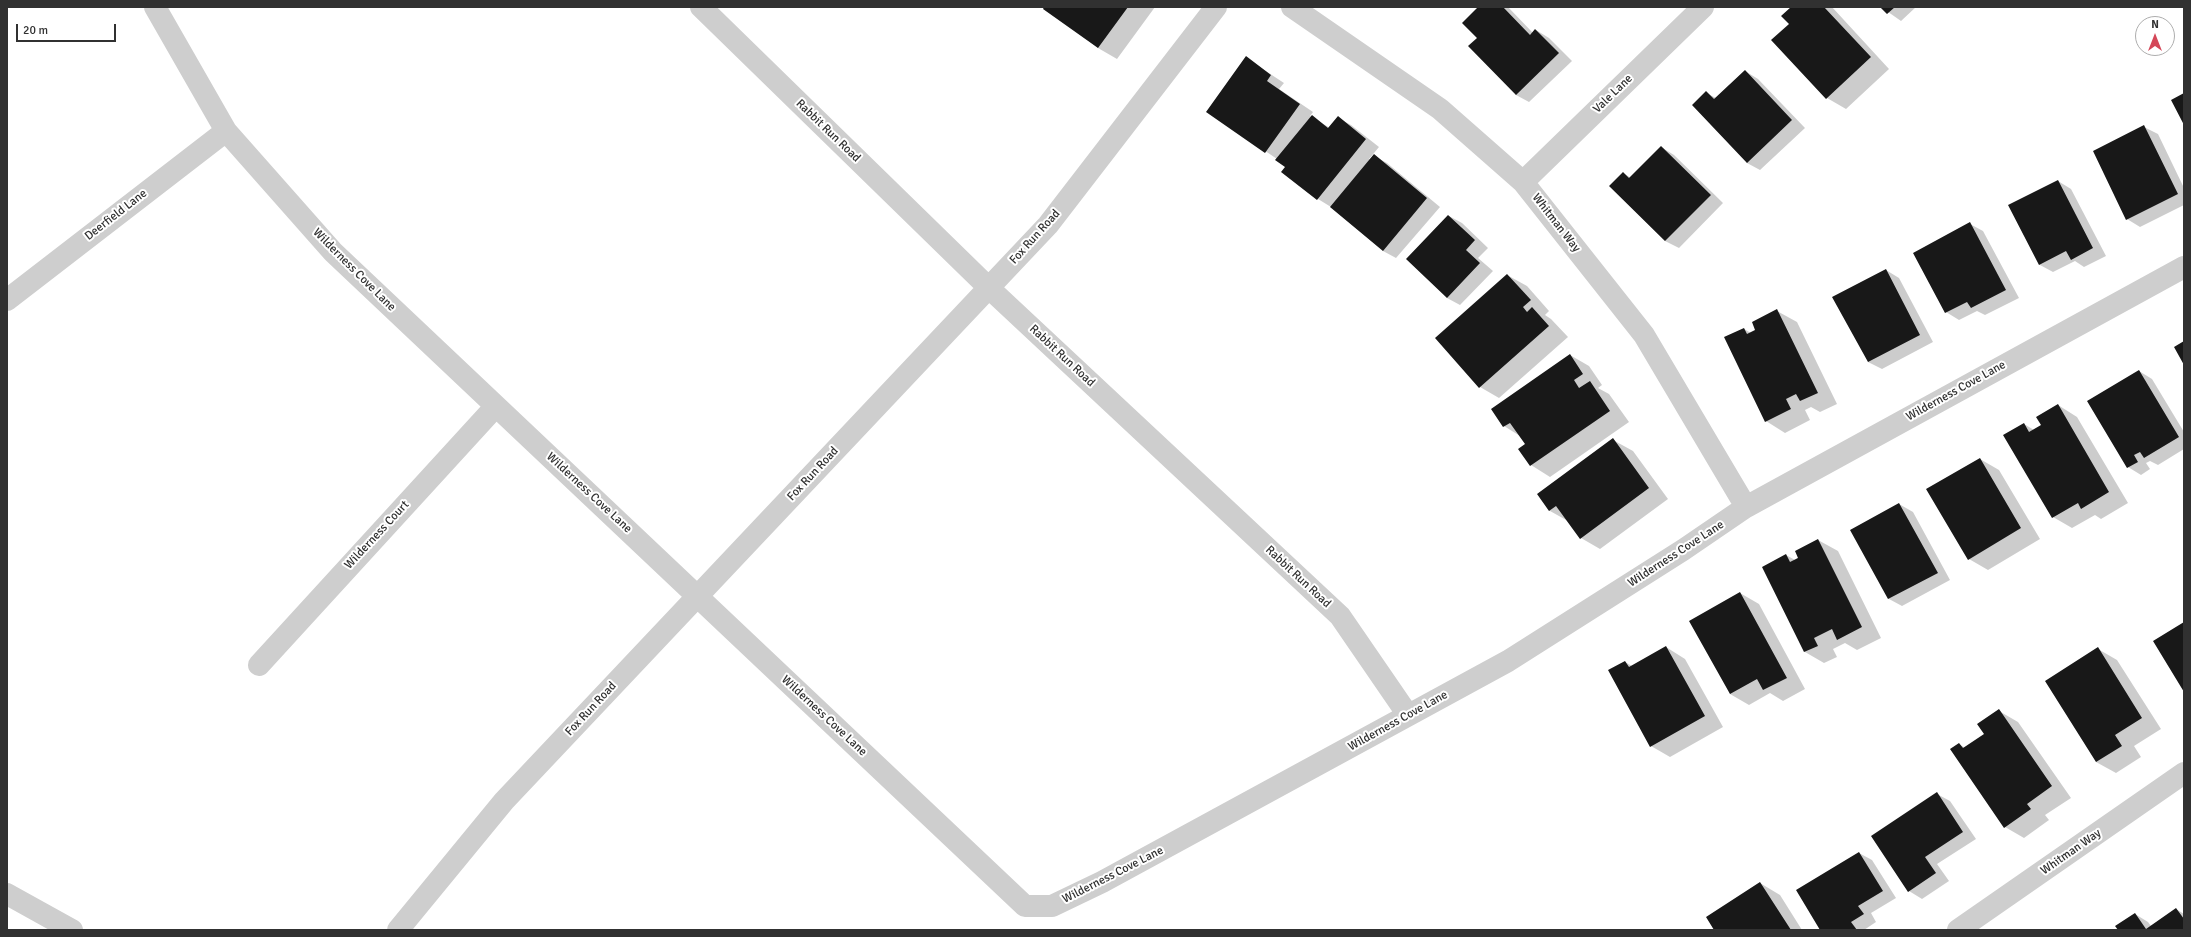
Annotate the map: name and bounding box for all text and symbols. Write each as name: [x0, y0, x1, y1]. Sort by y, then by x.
scale bar: [18, 16, 118, 42]
north arrow: [2135, 16, 2175, 56]
text: N: [2151, 18, 2159, 31]
text: 20 m: [23, 23, 48, 38]
street label: Vale Lane: [1590, 72, 1636, 116]
street label: Rabbit Run Road: [793, 97, 863, 165]
street label: Deerfield Lane: [82, 186, 150, 244]
street label: Whitman Way: [1529, 191, 1583, 255]
street label: Fox Run Road: [1007, 207, 1063, 267]
street label: Wilderness Cove Lane: [310, 226, 398, 314]
street label: Rabbit Run Road: [1026, 322, 1098, 390]
street label: Wilderness Cove Lane: [1904, 358, 2008, 424]
street label: Fox Run Road: [784, 444, 842, 504]
street label: Wilderness Cove Lane: [543, 450, 635, 536]
street label: Wilderness Court: [342, 498, 412, 572]
street label: Wilderness Cove Lane: [1625, 518, 1727, 590]
street label: Rabbit Run Road: [1262, 543, 1334, 611]
street label: Wilderness Cove Lane: [778, 673, 870, 759]
street label: Fox Run Road: [562, 679, 620, 739]
street label: Wilderness Cove Lane: [1346, 688, 1450, 754]
street label: Whitman Way: [2038, 826, 2104, 878]
street label: Wilderness Cove Lane: [1060, 843, 1166, 907]

